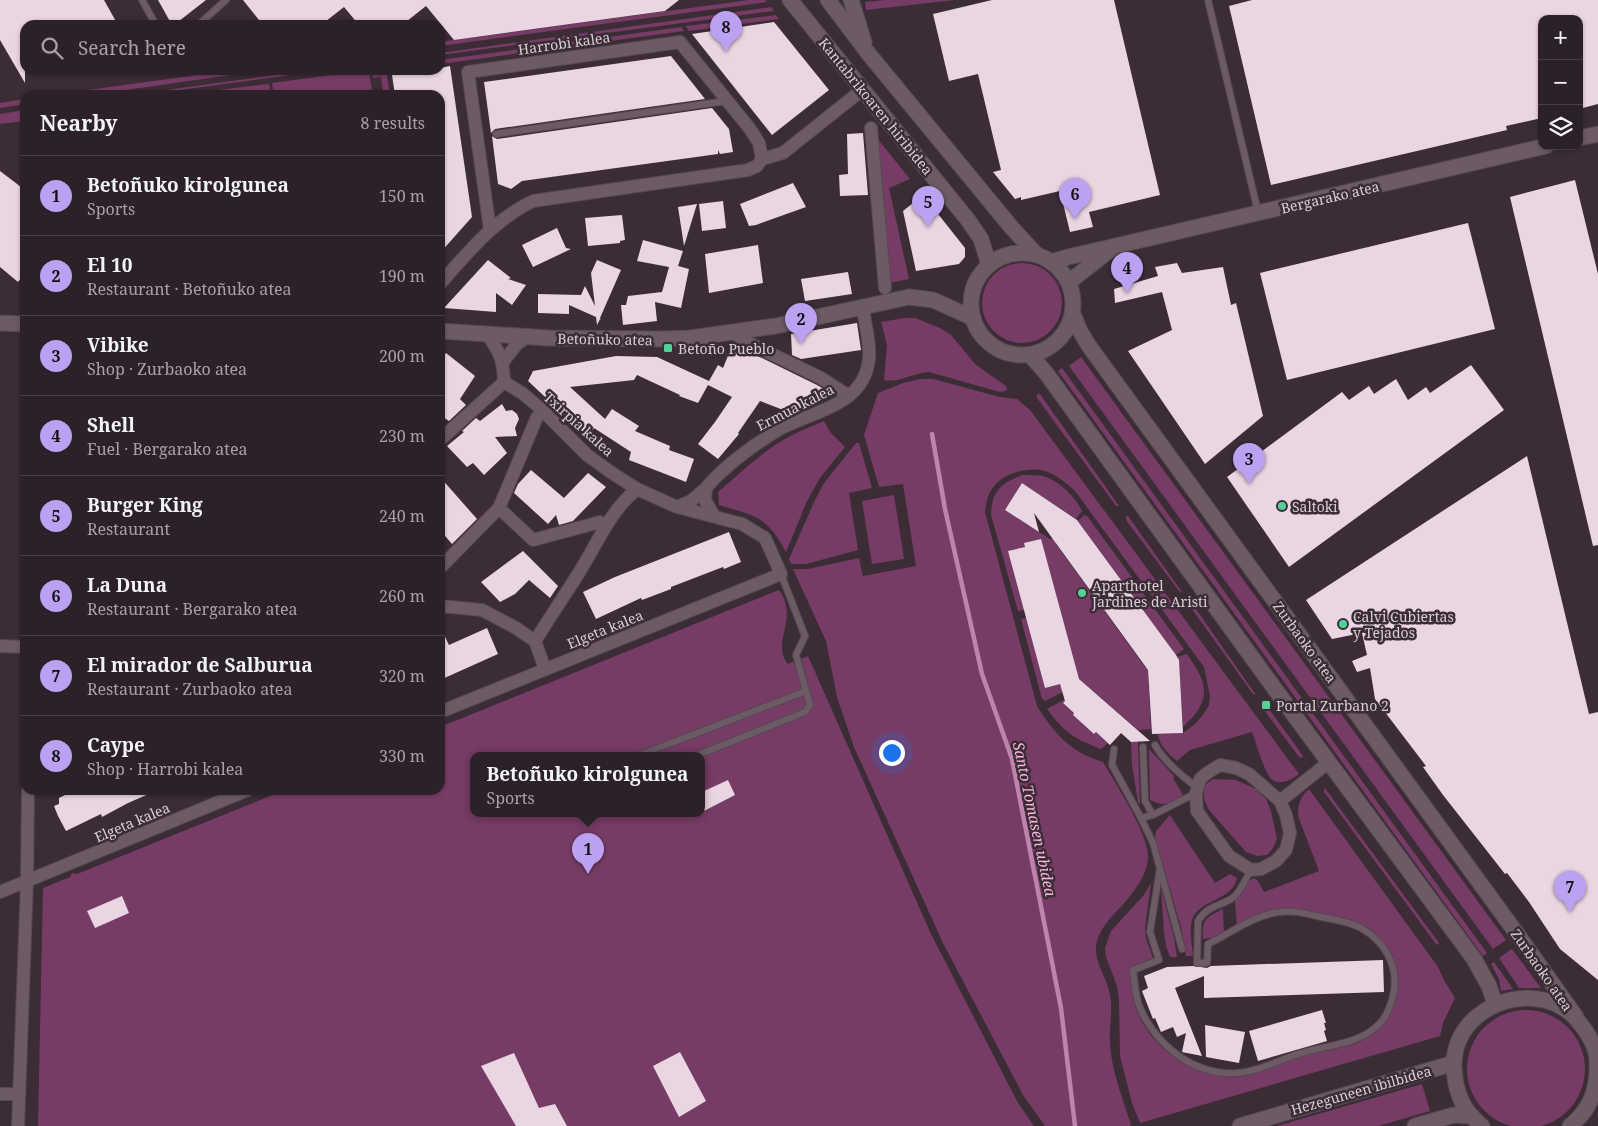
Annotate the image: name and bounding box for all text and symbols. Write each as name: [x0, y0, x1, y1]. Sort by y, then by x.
pin: 8: [710, 11, 742, 52]
map controls: [1538, 15, 1583, 150]
button: +: [1538, 15, 1583, 60]
search box: [20, 20, 445, 75]
street label: Harrobi kalea: [517, 27, 611, 59]
street label: Kantabrikoaren hiribidea: [815, 33, 937, 179]
icon: search: [38, 34, 66, 62]
text: Search here: [78, 35, 186, 61]
button: −: [1538, 60, 1583, 105]
button: layers: [1538, 105, 1583, 150]
text: Nearby: [40, 109, 118, 137]
text: 8 results: [361, 112, 425, 134]
text: Betoñuko kirolgunea: [87, 172, 289, 198]
street label: Bergarako atea: [1279, 176, 1381, 218]
pin: 6: [1059, 178, 1091, 219]
text: 1: [51, 185, 61, 207]
text: 150 m: [379, 185, 425, 207]
pin: 5: [912, 186, 944, 227]
text: Sports: [87, 198, 135, 220]
text: El 10: [87, 252, 133, 278]
pin: 4: [1111, 252, 1143, 293]
text: 2: [51, 265, 61, 287]
text: 190 m: [379, 265, 425, 287]
text: Restaurant · Betoñuko atea: [87, 278, 292, 300]
pin: 2: [785, 303, 817, 344]
street label: Betoñuko atea: [557, 329, 653, 349]
text: Vibike: [87, 332, 149, 358]
place label: Betoño Pueblo: [678, 339, 774, 358]
marker: Betoño Pueblo: [662, 342, 674, 354]
text: 3: [51, 345, 61, 367]
text: 200 m: [379, 345, 425, 367]
text: Shop · Zurbaoko atea: [87, 358, 247, 380]
street label: Ermua kalea: [753, 379, 837, 435]
street label: Txirpia kalea: [540, 387, 618, 461]
text: Shell: [87, 412, 135, 438]
text: 4: [51, 425, 61, 447]
text: 230 m: [379, 425, 425, 447]
text: Fuel · Bergarako atea: [87, 438, 247, 460]
pin: 3: [1233, 443, 1265, 484]
text: Burger King: [87, 492, 203, 518]
place label: Saltoki: [1292, 497, 1338, 516]
marker: Saltoki: [1276, 500, 1288, 512]
text: 5: [51, 505, 61, 527]
text: 240 m: [379, 505, 425, 527]
text: Restaurant: [87, 518, 170, 540]
text: La Duna: [87, 572, 167, 598]
place label: Aparthotel Jardines de Aristi: [1091, 576, 1208, 611]
text: 6: [51, 585, 61, 607]
text: 260 m: [379, 585, 425, 607]
marker: Aparthotel Jardines de Aristi: [1076, 587, 1088, 599]
text: Restaurant · Bergarako atea: [87, 598, 298, 620]
street label: Zurbaoko atea: [1269, 598, 1341, 687]
street label: Elgeta kalea: [564, 605, 646, 653]
place label: Calvi Cubiertas y Tejados: [1353, 607, 1454, 642]
marker: Calvi Cubiertas y Tejados: [1337, 618, 1349, 630]
text: El mirador de Salburua: [87, 652, 313, 678]
text: 7: [51, 665, 61, 687]
text: 320 m: [379, 665, 425, 687]
text: Restaurant · Zurbaoko atea: [87, 678, 292, 700]
place label: Portal Zurbano 2: [1276, 696, 1389, 715]
marker: Portal Zurbano 2: [1260, 699, 1272, 711]
text: Caype: [87, 732, 145, 758]
your location: [879, 740, 905, 766]
water label: Santo Tomasen ubidea: [1009, 740, 1061, 898]
text: 8: [51, 745, 61, 767]
text: 330 m: [379, 745, 425, 767]
popup: [470, 752, 705, 817]
text: Shop · Harrobi kalea: [87, 758, 243, 780]
text: Betoñuko kirolgunea: [486, 761, 689, 787]
text: Sports: [486, 787, 535, 809]
street label: Elgeta kalea: [91, 798, 173, 846]
pin: 1: [572, 833, 604, 874]
pin: 7: [1554, 871, 1586, 912]
street label: Zurbaoko atea: [1507, 925, 1577, 1015]
street label: Hezeguneen ibilbidea: [1289, 1061, 1434, 1119]

